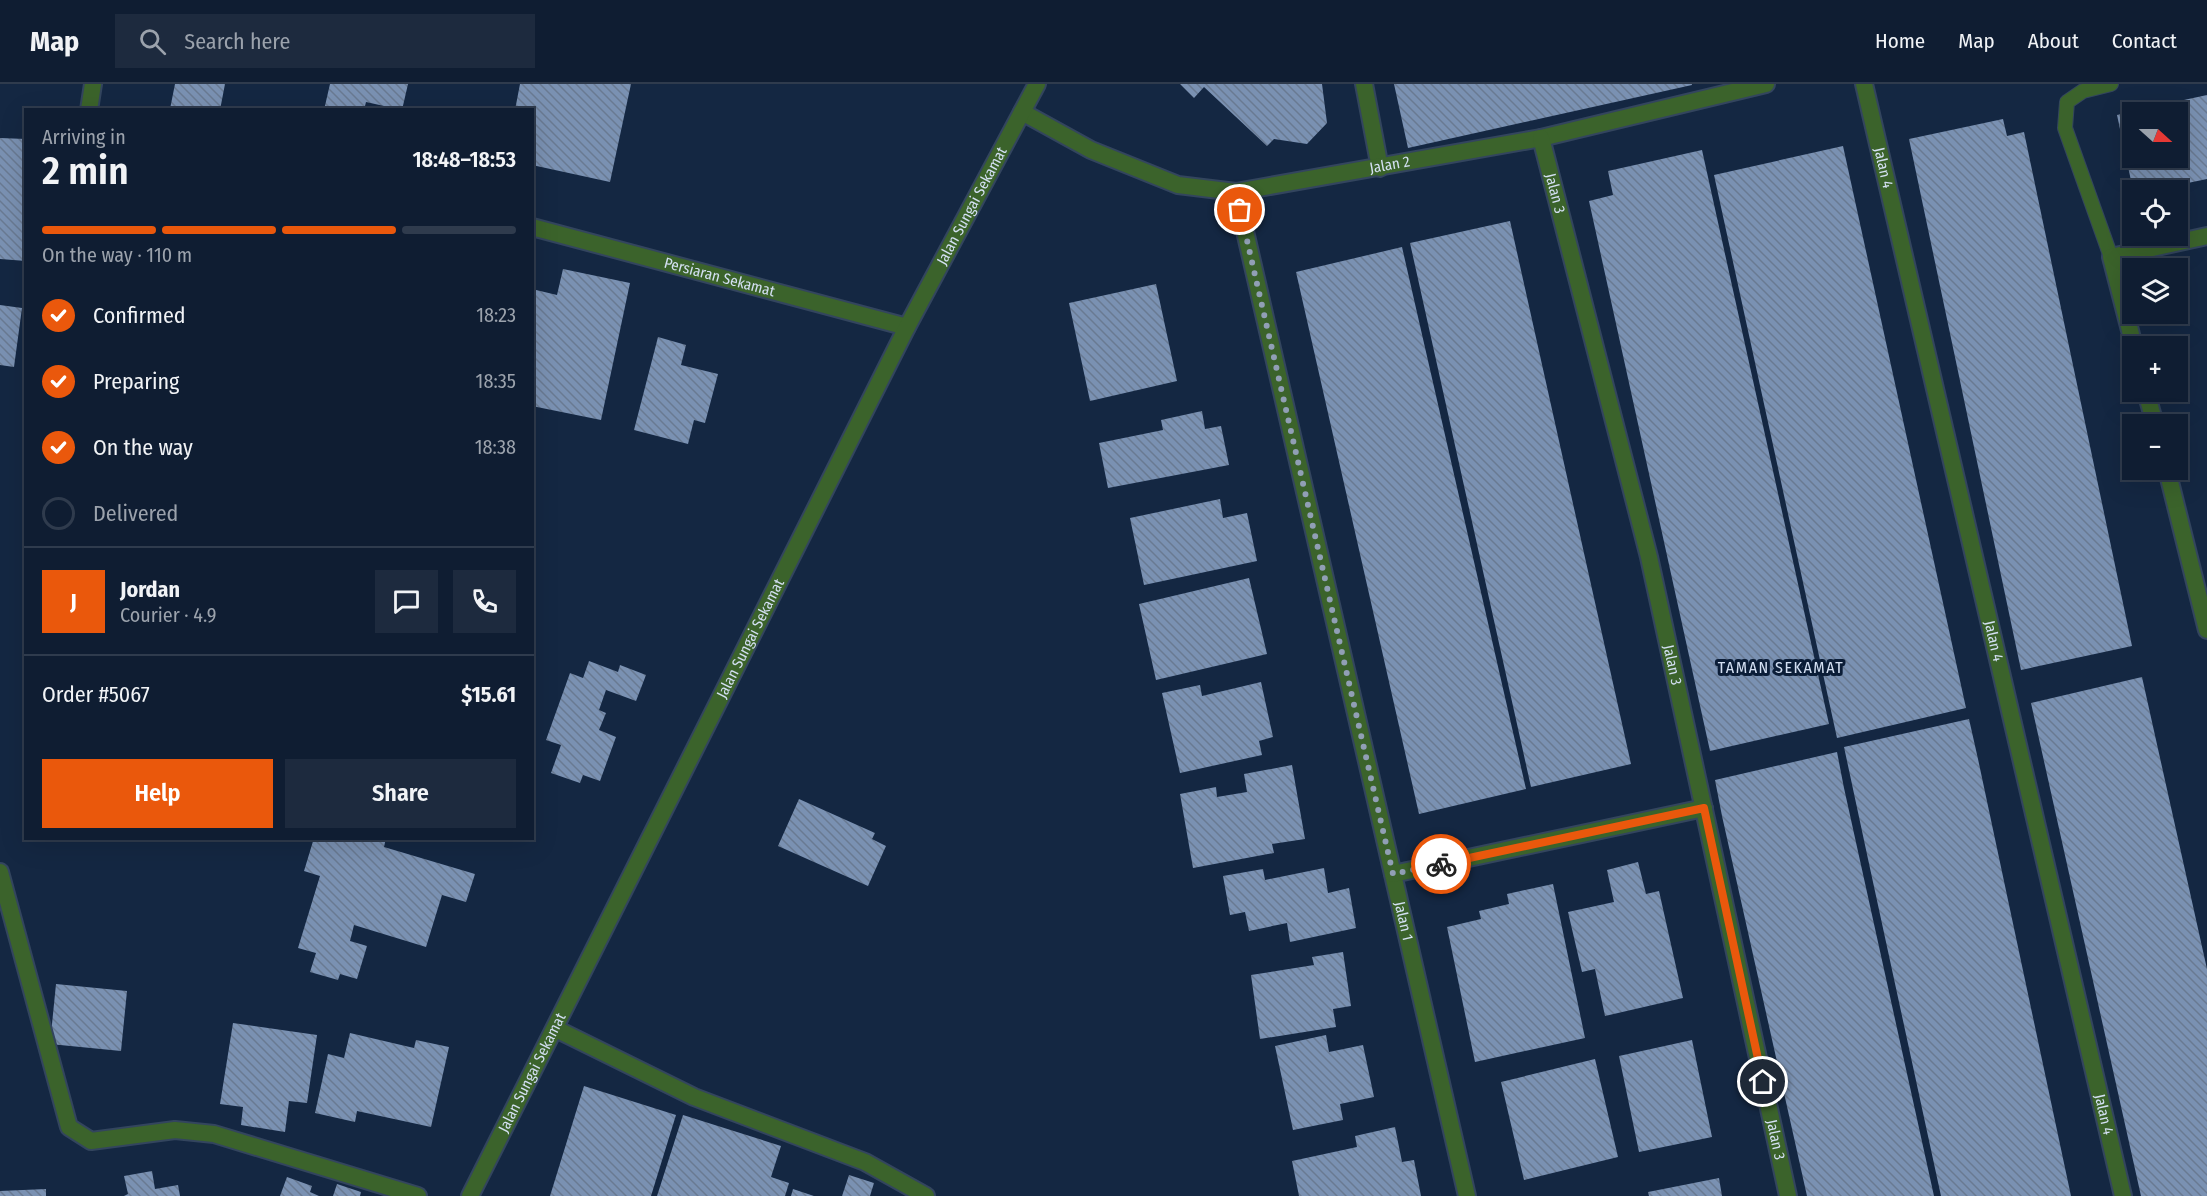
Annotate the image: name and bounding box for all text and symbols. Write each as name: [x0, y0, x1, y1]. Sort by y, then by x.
search box: [115, 14, 535, 68]
text: Map: [30, 25, 79, 58]
icon: search: [136, 25, 169, 58]
text: Search here: [184, 28, 290, 55]
text: Home: [1875, 28, 1925, 54]
text: Map: [1958, 28, 1995, 54]
text: About: [2028, 28, 2079, 54]
text: Contact: [2112, 28, 2177, 54]
north arrow: [2122, 102, 2188, 168]
map controls: [2122, 102, 2188, 480]
text: Arriving in: [42, 125, 126, 149]
street label: Jalan Sungai Sekamat: [933, 144, 1011, 268]
text: 18:48–18:53: [412, 146, 516, 173]
street label: Jalan 4: [1870, 146, 1897, 190]
text: 2 min: [42, 148, 129, 194]
street label: Jalan 2: [1368, 152, 1412, 177]
street label: Jalan 3: [1541, 171, 1569, 215]
button: locate: [2122, 180, 2188, 246]
pin: [1214, 184, 1265, 235]
icon: bag: [1223, 193, 1256, 226]
text: On the way · 110 m: [42, 243, 192, 267]
street label: Persiaran Sekamat: [662, 254, 777, 300]
button: layers: [2122, 258, 2188, 324]
icon: check: [42, 299, 75, 332]
text: Confirmed: [93, 302, 186, 329]
text: 18:23: [476, 303, 516, 327]
button: +: [2122, 336, 2188, 402]
icon: check: [42, 365, 75, 398]
text: Preparing: [93, 368, 179, 395]
text: 18:35: [476, 369, 516, 393]
button: −: [2122, 414, 2188, 480]
icon: check: [42, 431, 75, 464]
text: On the way: [93, 434, 193, 461]
text: 18:38: [475, 435, 516, 459]
text: Delivered: [93, 500, 178, 527]
button: chat: [375, 570, 438, 633]
button: phone: [453, 570, 516, 633]
text: Jordan: [120, 576, 180, 603]
street label: Jalan Sungai Sekamat: [713, 576, 788, 701]
text: J: [70, 588, 77, 615]
text: Courier · 4.9: [120, 603, 216, 627]
street label: Jalan 4: [1980, 619, 2007, 663]
street label: Jalan 3: [1659, 643, 1686, 687]
district label: TAMAN SEKAMAT: [1718, 658, 1844, 677]
text: Order #5067: [42, 681, 150, 708]
text: $15.61: [461, 681, 516, 708]
button: Help: [42, 759, 273, 828]
button: Share: [285, 759, 516, 828]
courier: [1411, 834, 1471, 894]
icon: bike: [1425, 848, 1458, 881]
street label: Jalan 1: [1390, 900, 1417, 942]
street label: Jalan Sungai Sekamat: [494, 1010, 570, 1135]
pin: [1737, 1056, 1788, 1107]
icon: home: [1746, 1065, 1779, 1098]
street label: Jalan 4: [2091, 1092, 2117, 1137]
street label: Jalan 3: [1763, 1118, 1789, 1162]

